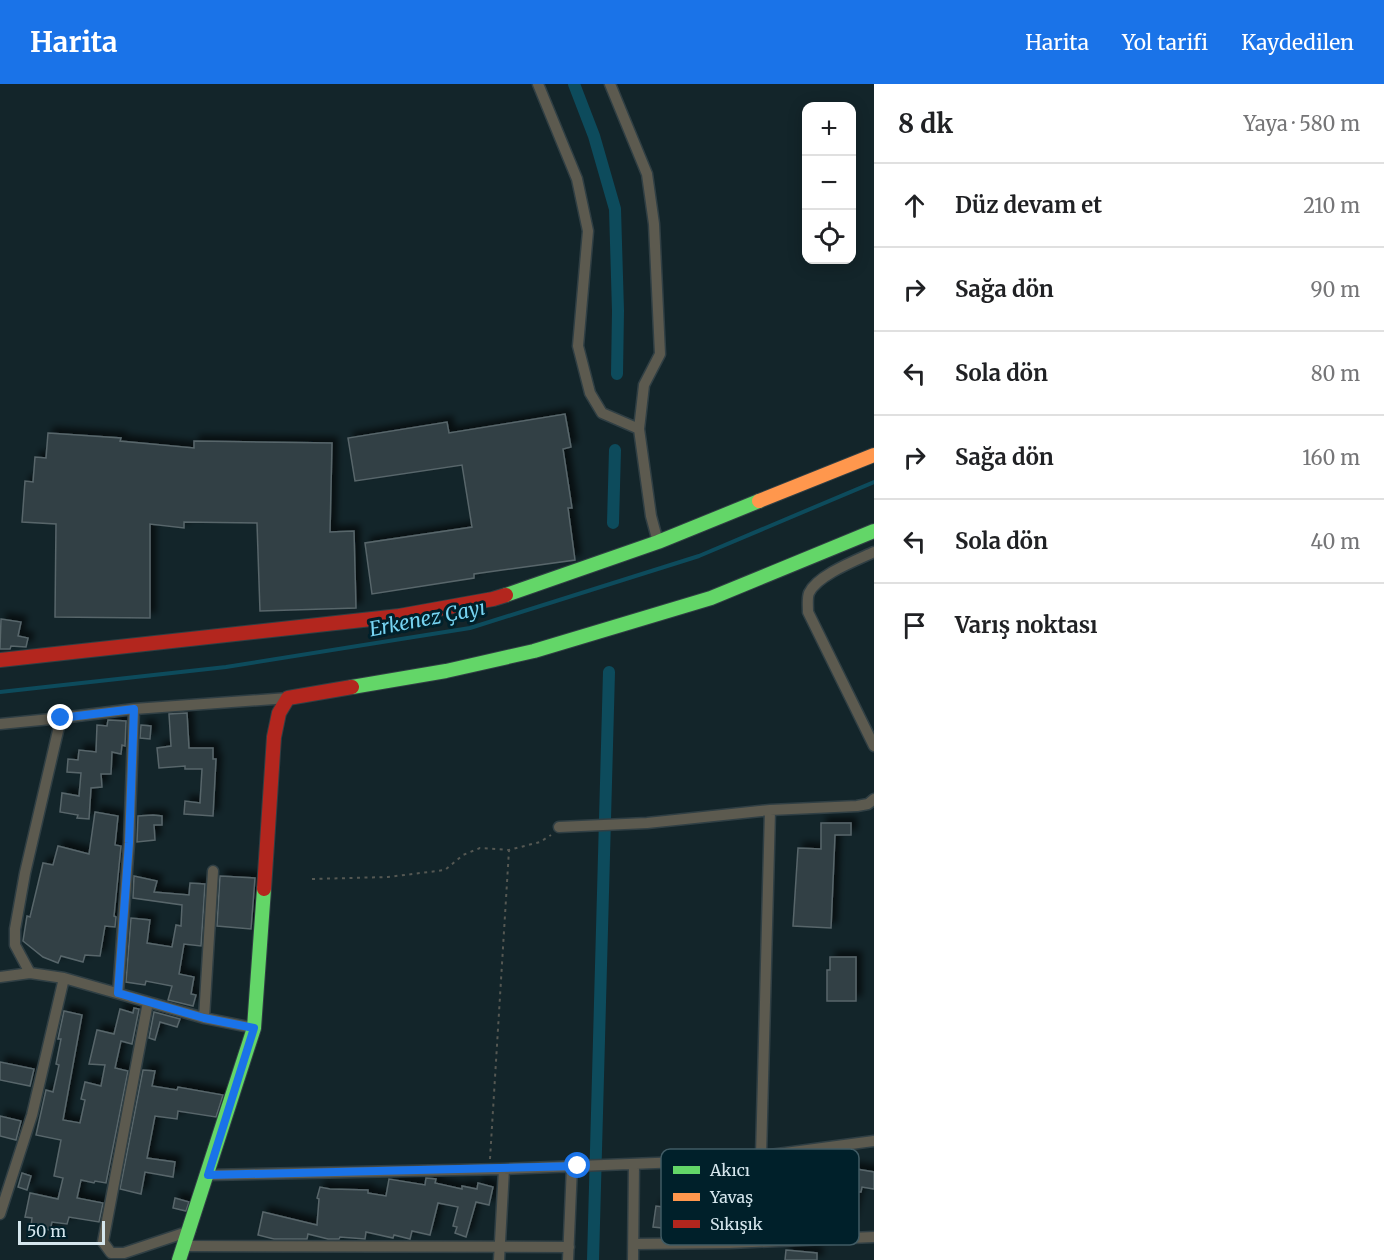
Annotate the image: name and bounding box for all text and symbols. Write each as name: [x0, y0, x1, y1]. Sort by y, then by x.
text: Harita: [30, 24, 118, 60]
text: Harita: [1025, 29, 1089, 56]
text: Yol tarifi: [1122, 29, 1208, 56]
text: Kaydedilen: [1241, 29, 1354, 56]
map controls: [802, 102, 856, 264]
button: +: [802, 102, 856, 156]
text: 8 dk: [898, 107, 953, 140]
text: Yaya · 580 m: [1244, 111, 1360, 136]
button: −: [802, 156, 856, 210]
icon: ahead: [898, 189, 931, 222]
text: Düz devam et: [955, 191, 1102, 219]
text: 210 m: [1303, 193, 1360, 218]
button: locate: [802, 210, 856, 264]
icon: right: [898, 273, 931, 306]
text: Sağa dön: [955, 275, 1054, 303]
text: 90 m: [1310, 277, 1360, 302]
icon: left: [898, 357, 931, 390]
text: Sola dön: [955, 359, 1048, 387]
text: 80 m: [1311, 361, 1360, 386]
icon: right: [898, 441, 931, 474]
text: Sağa dön: [955, 443, 1054, 471]
text: 160 m: [1302, 445, 1360, 470]
icon: left: [898, 525, 931, 558]
text: Sola dön: [955, 527, 1048, 555]
text: 40 m: [1310, 529, 1360, 554]
water label: Erkenez Çayı: [367, 594, 487, 642]
icon: arrive: [898, 609, 931, 642]
text: Varış noktası: [955, 611, 1097, 639]
route end: [47, 704, 73, 730]
legend: [661, 1149, 859, 1245]
route start: [564, 1152, 590, 1178]
text: Akıcı: [709, 1160, 750, 1180]
text: Yavaş: [709, 1187, 753, 1207]
text: Sıkışık: [710, 1214, 764, 1234]
scale bar: [18, 1218, 105, 1246]
text: 50 m: [27, 1221, 66, 1241]

